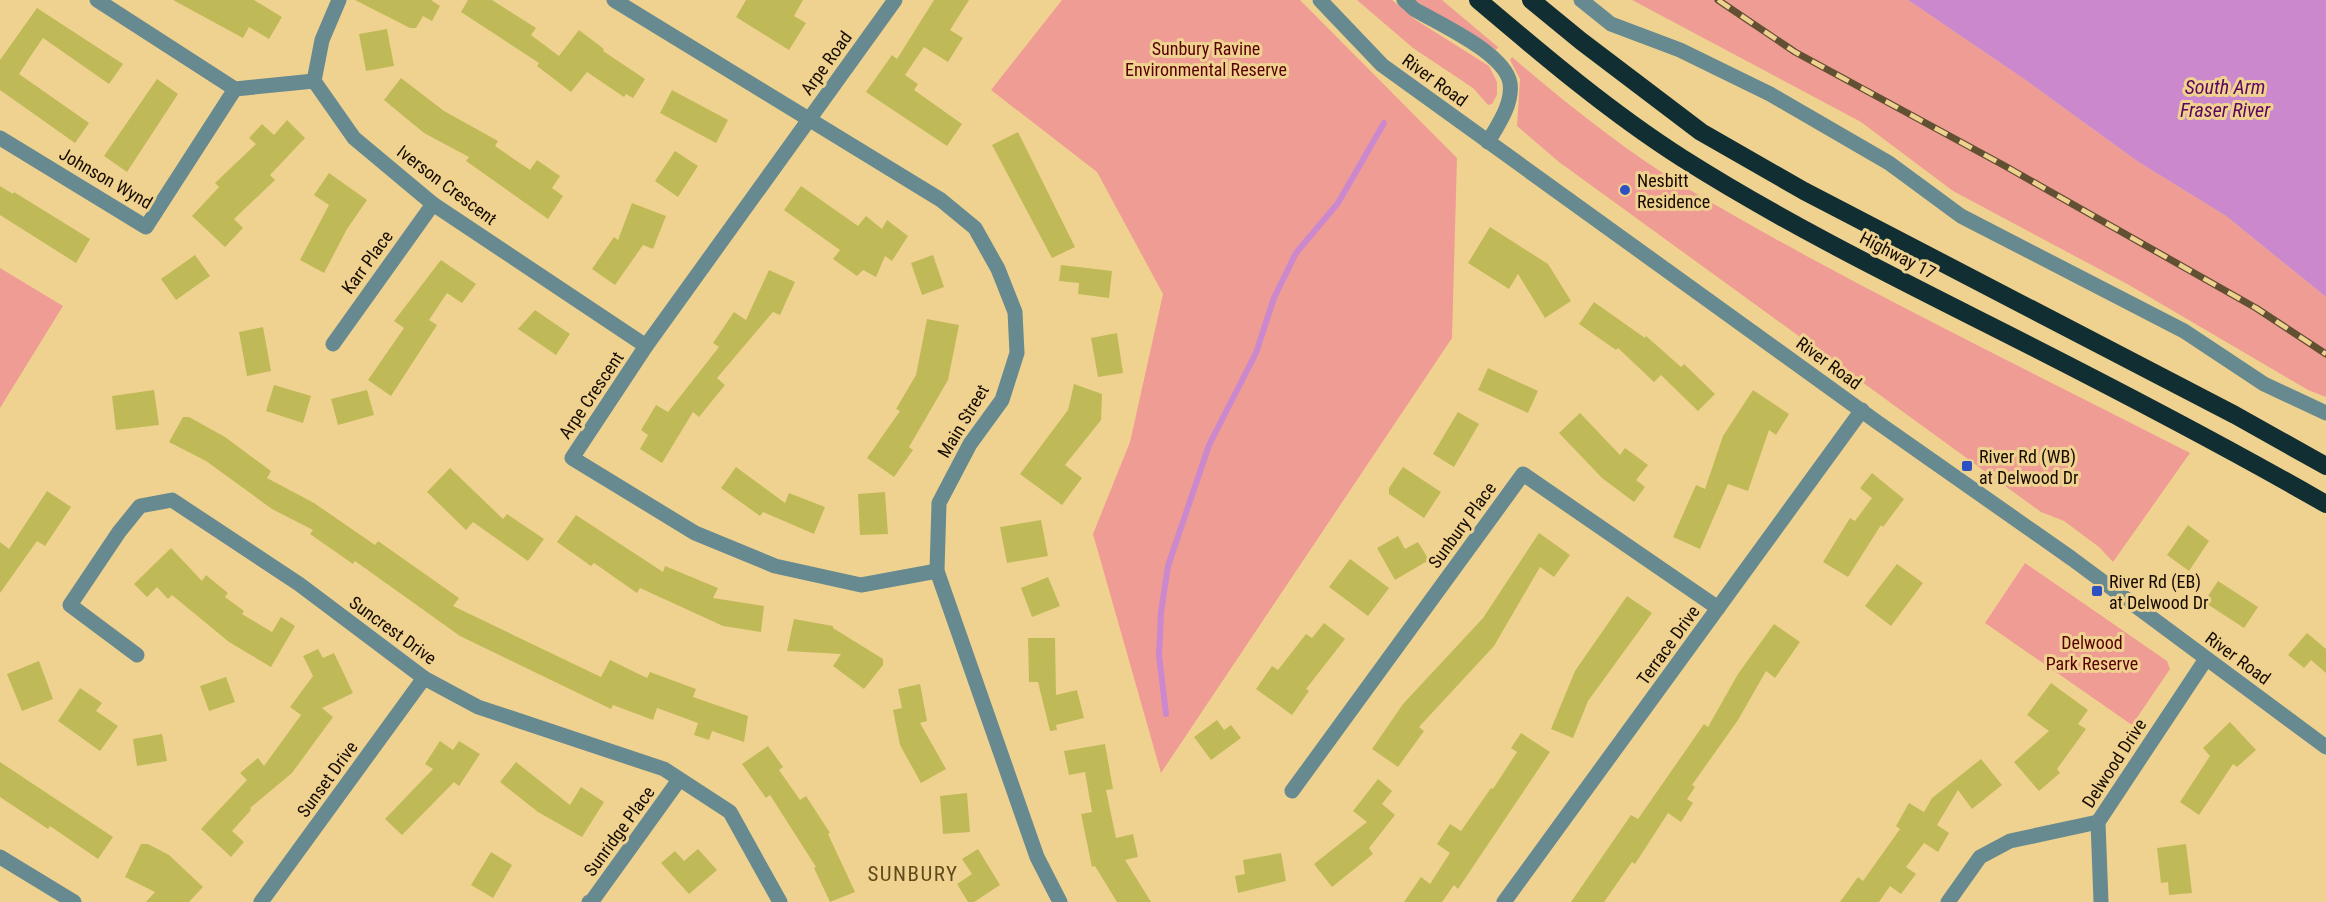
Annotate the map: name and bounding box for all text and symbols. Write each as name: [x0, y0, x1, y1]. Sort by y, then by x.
street label: Arpe Road: [796, 27, 856, 99]
park label: Sunbury Ravine Environmental Reserve: [1125, 38, 1287, 80]
street label: River Road: [1398, 49, 1472, 111]
water label: South Arm Fraser River: [2180, 75, 2271, 122]
street label: Iverson Crescent: [393, 141, 501, 229]
street label: Johnson Wynd: [56, 143, 156, 213]
place label: Nesbitt Residence: [1637, 170, 1710, 212]
marker: Nesbitt Residence: [1618, 183, 1632, 197]
street label: Karr Place: [337, 226, 397, 298]
street label: Highway 17: [1856, 227, 1940, 283]
street label: River Road: [1792, 332, 1866, 394]
street label: Arpe Crescent: [554, 348, 628, 442]
street label: Main Street: [933, 381, 993, 461]
place label: River Rd (WB) at Delwood Dr: [1979, 446, 2079, 488]
marker: River Rd (WB) at Delwood Dr: [1960, 459, 1974, 473]
street label: Sunbury Place: [1424, 478, 1500, 572]
place label: River Rd (EB) at Delwood Dr: [2109, 571, 2209, 613]
marker: River Rd (EB) at Delwood Dr: [2090, 584, 2104, 598]
street label: Suncrest Drive: [345, 591, 441, 669]
street label: Terrace Drive: [1632, 601, 1704, 689]
street label: River Road: [2201, 627, 2275, 689]
park label: Delwood Park Reserve: [2046, 632, 2138, 674]
street label: Delwood Drive: [2078, 715, 2150, 811]
street label: Sunset Drive: [292, 737, 362, 821]
street label: Sunridge Place: [579, 782, 659, 880]
district label: SUNBURY: [867, 862, 959, 886]

